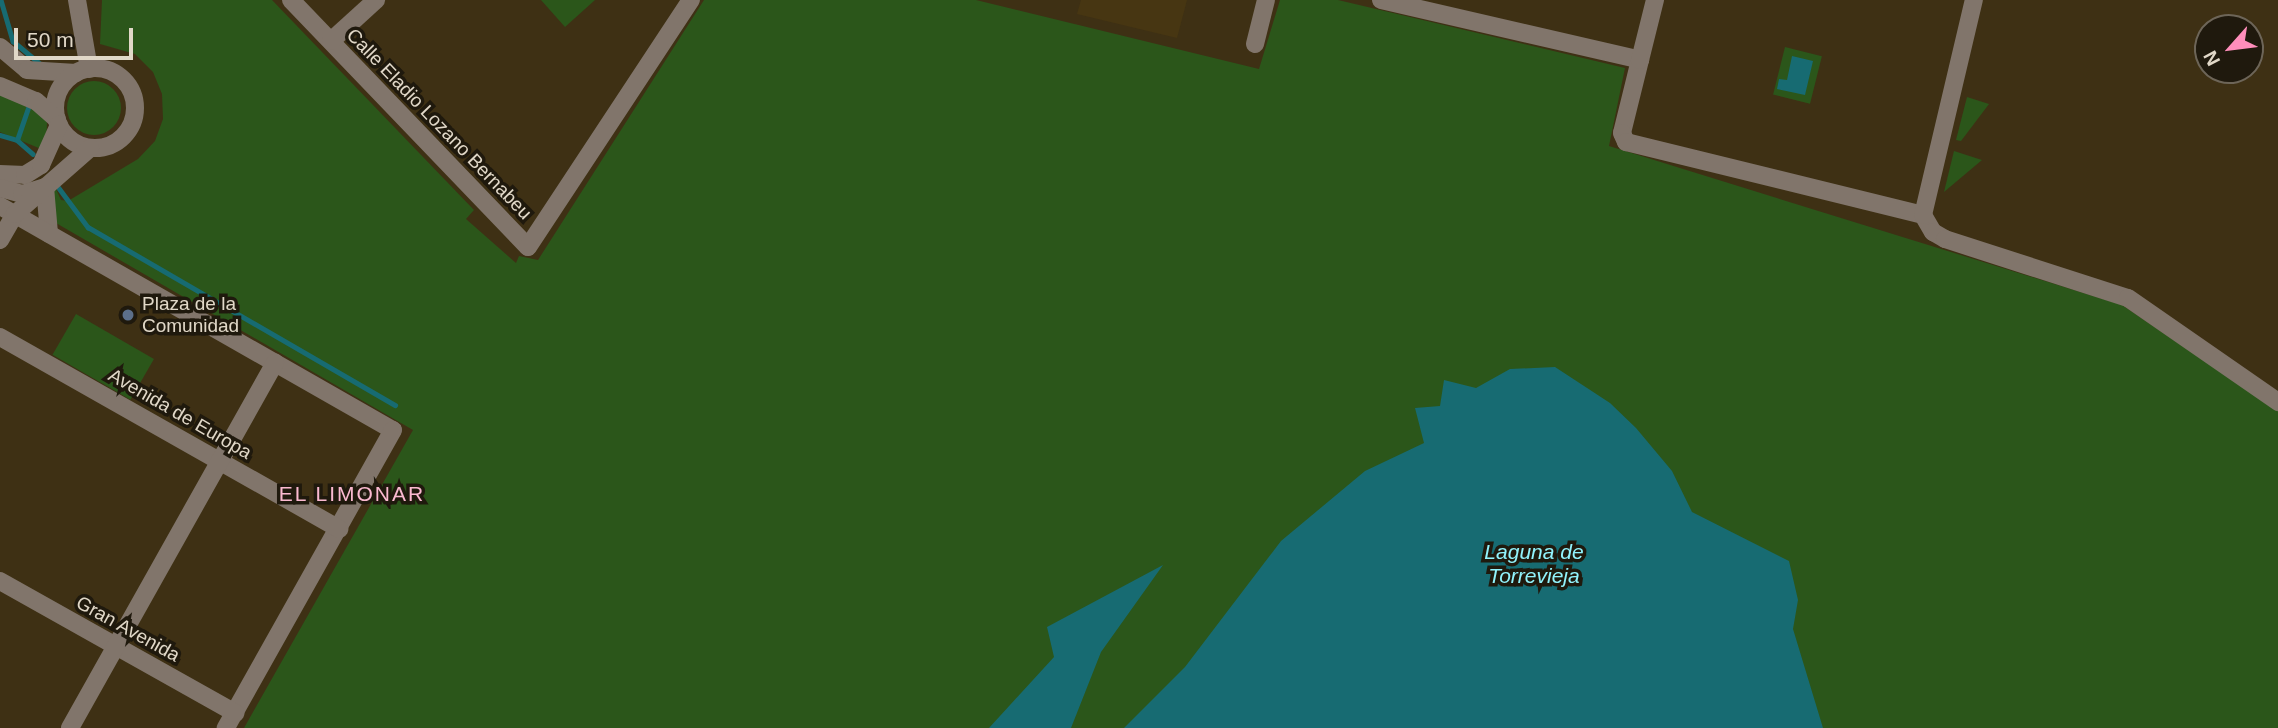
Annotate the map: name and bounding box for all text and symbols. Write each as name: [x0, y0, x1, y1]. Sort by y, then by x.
scale bar: [18, 14, 136, 58]
north arrow: [2194, 14, 2264, 84]
street label: Calle Eladio Lozano Bernabeu: [342, 24, 536, 224]
text: 50 m: [27, 28, 74, 51]
text: N: [2199, 47, 2224, 69]
place label: Plaza de la Comunidad: [142, 293, 239, 337]
marker: Plaza de la Comunidad: [120, 307, 136, 323]
street label: Avenida de Europa: [104, 364, 256, 464]
district label: EL LIMONAR: [280, 481, 424, 507]
water label: Laguna de Torrevieja: [1484, 539, 1584, 589]
street label: Gran Avenida: [72, 591, 184, 667]

